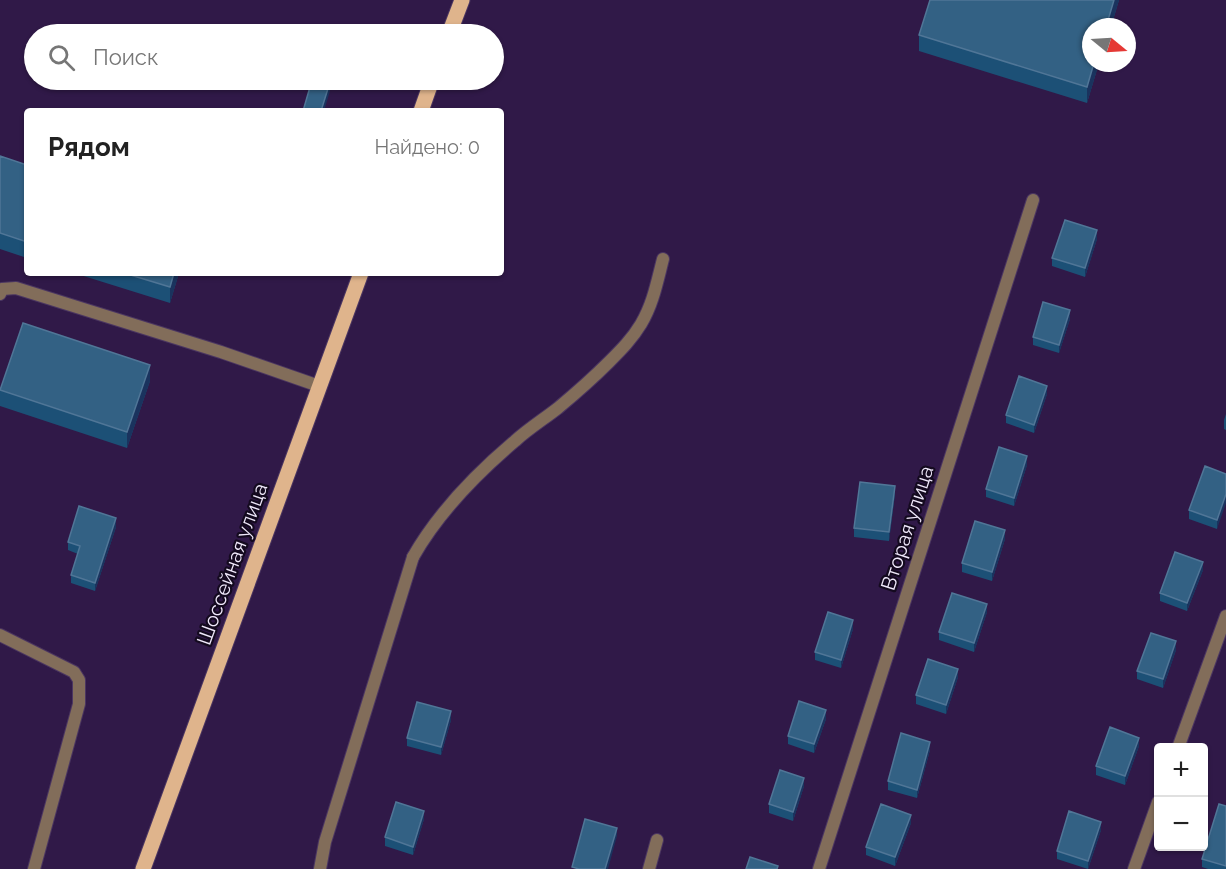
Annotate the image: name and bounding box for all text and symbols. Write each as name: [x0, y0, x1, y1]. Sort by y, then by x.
north arrow: [1082, 18, 1136, 72]
search box: [24, 24, 504, 90]
icon: search: [45, 41, 78, 74]
text: Поиск: [93, 44, 158, 70]
text: Рядом: [48, 132, 130, 162]
text: Найдено: 0: [375, 135, 480, 159]
street label: Вторая улица: [876, 463, 938, 593]
street label: Шоссейная улица: [192, 480, 272, 648]
map controls: [1154, 743, 1208, 851]
button: +: [1154, 743, 1208, 797]
button: −: [1154, 797, 1208, 851]

